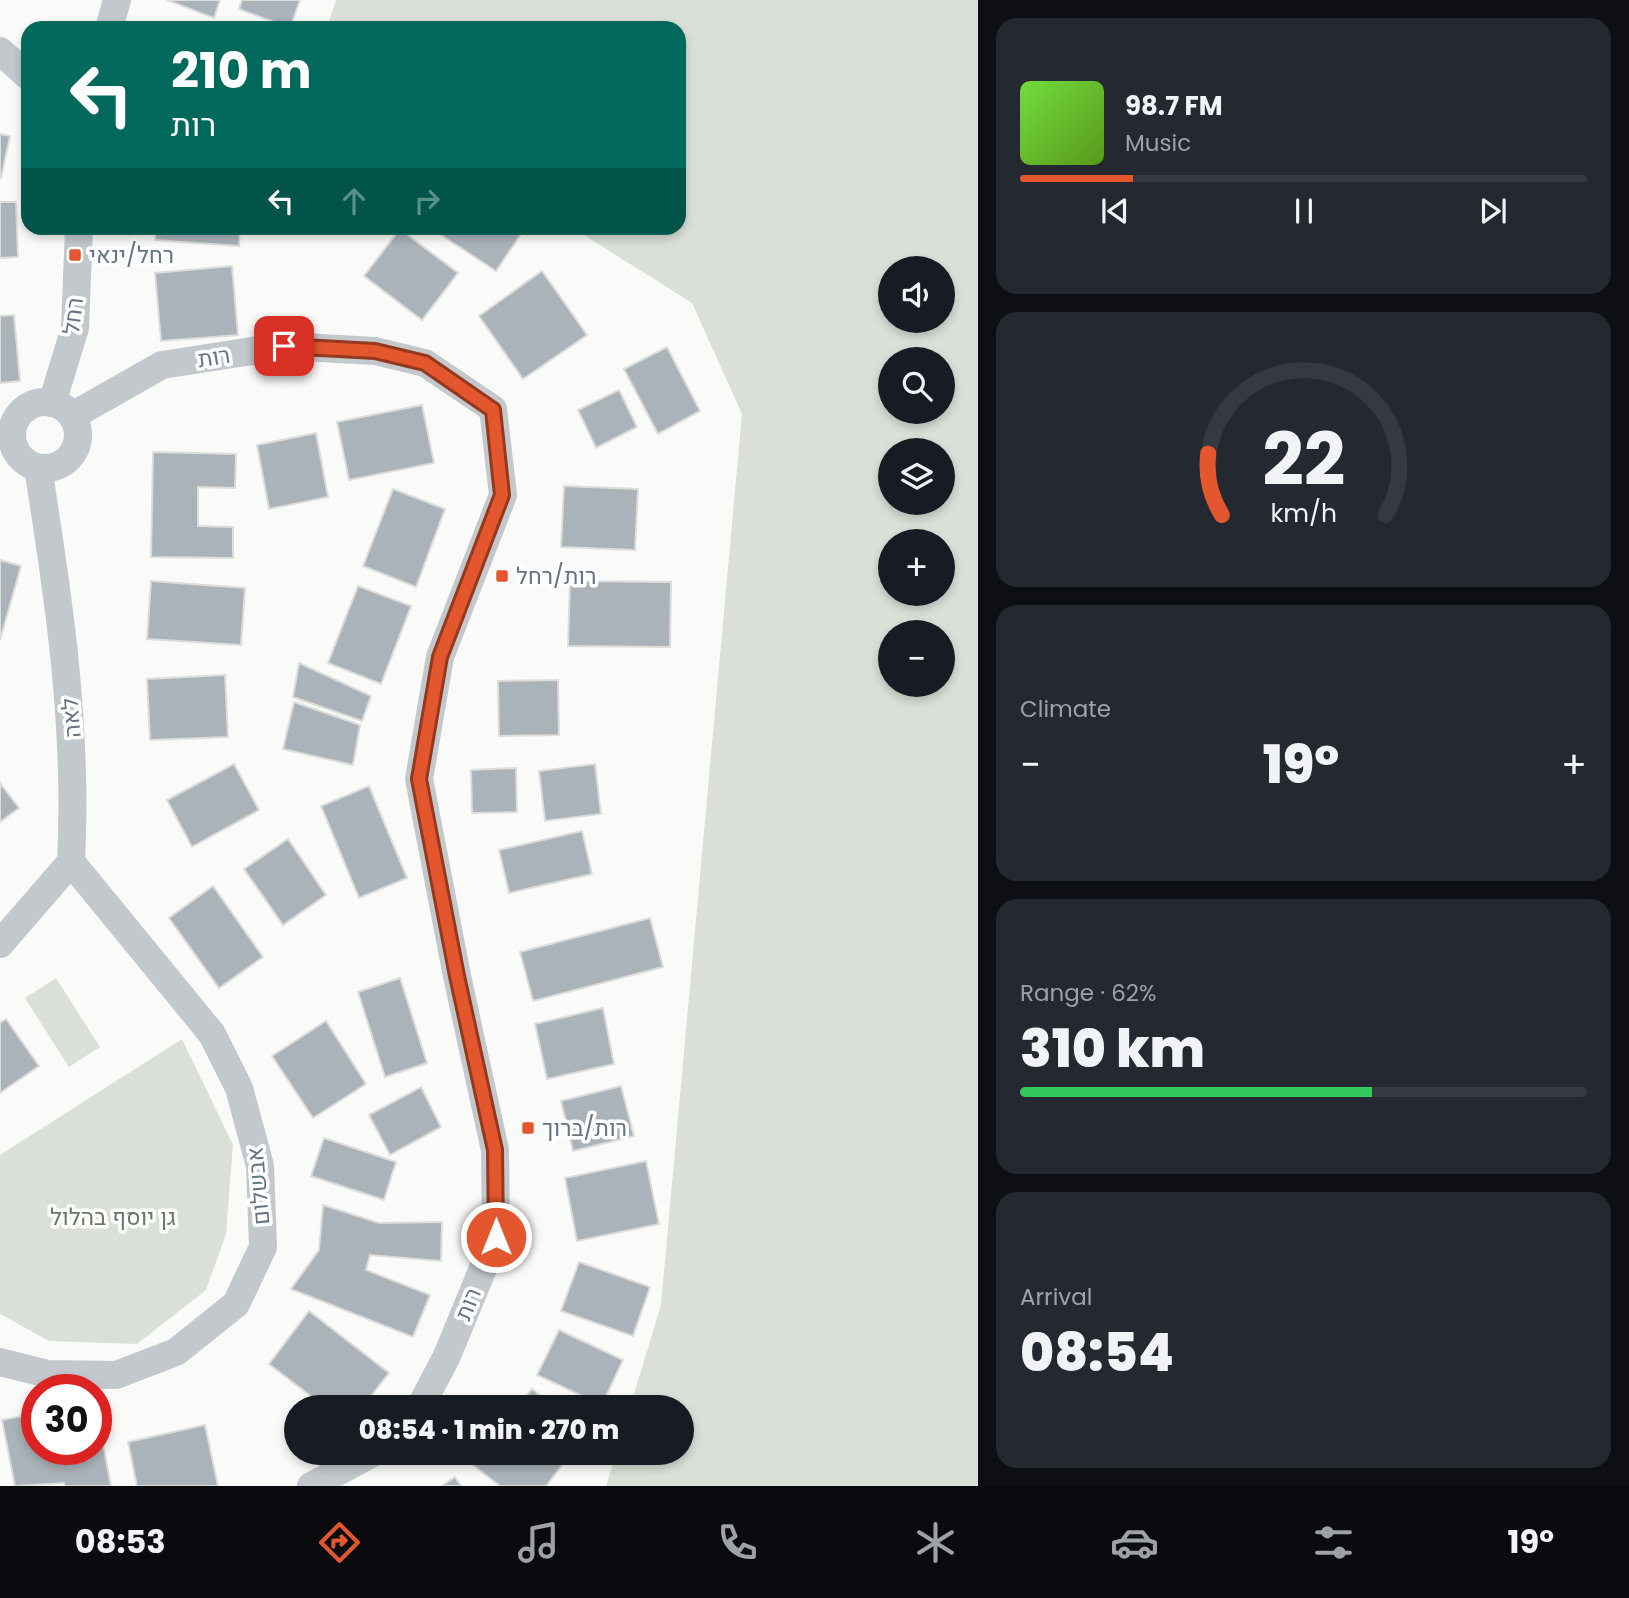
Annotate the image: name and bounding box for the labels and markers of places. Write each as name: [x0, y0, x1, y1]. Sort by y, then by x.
place label: רחל/ינאי: [89, 239, 174, 271]
marker: רחל/ינאי: [67, 247, 83, 263]
pin: [254, 316, 314, 376]
place label: רות/רחל: [516, 560, 596, 592]
marker: רות/רחל: [494, 568, 510, 584]
place label: רות/ברוך: [542, 1112, 627, 1144]
marker: רות/ברוך: [520, 1120, 536, 1136]

